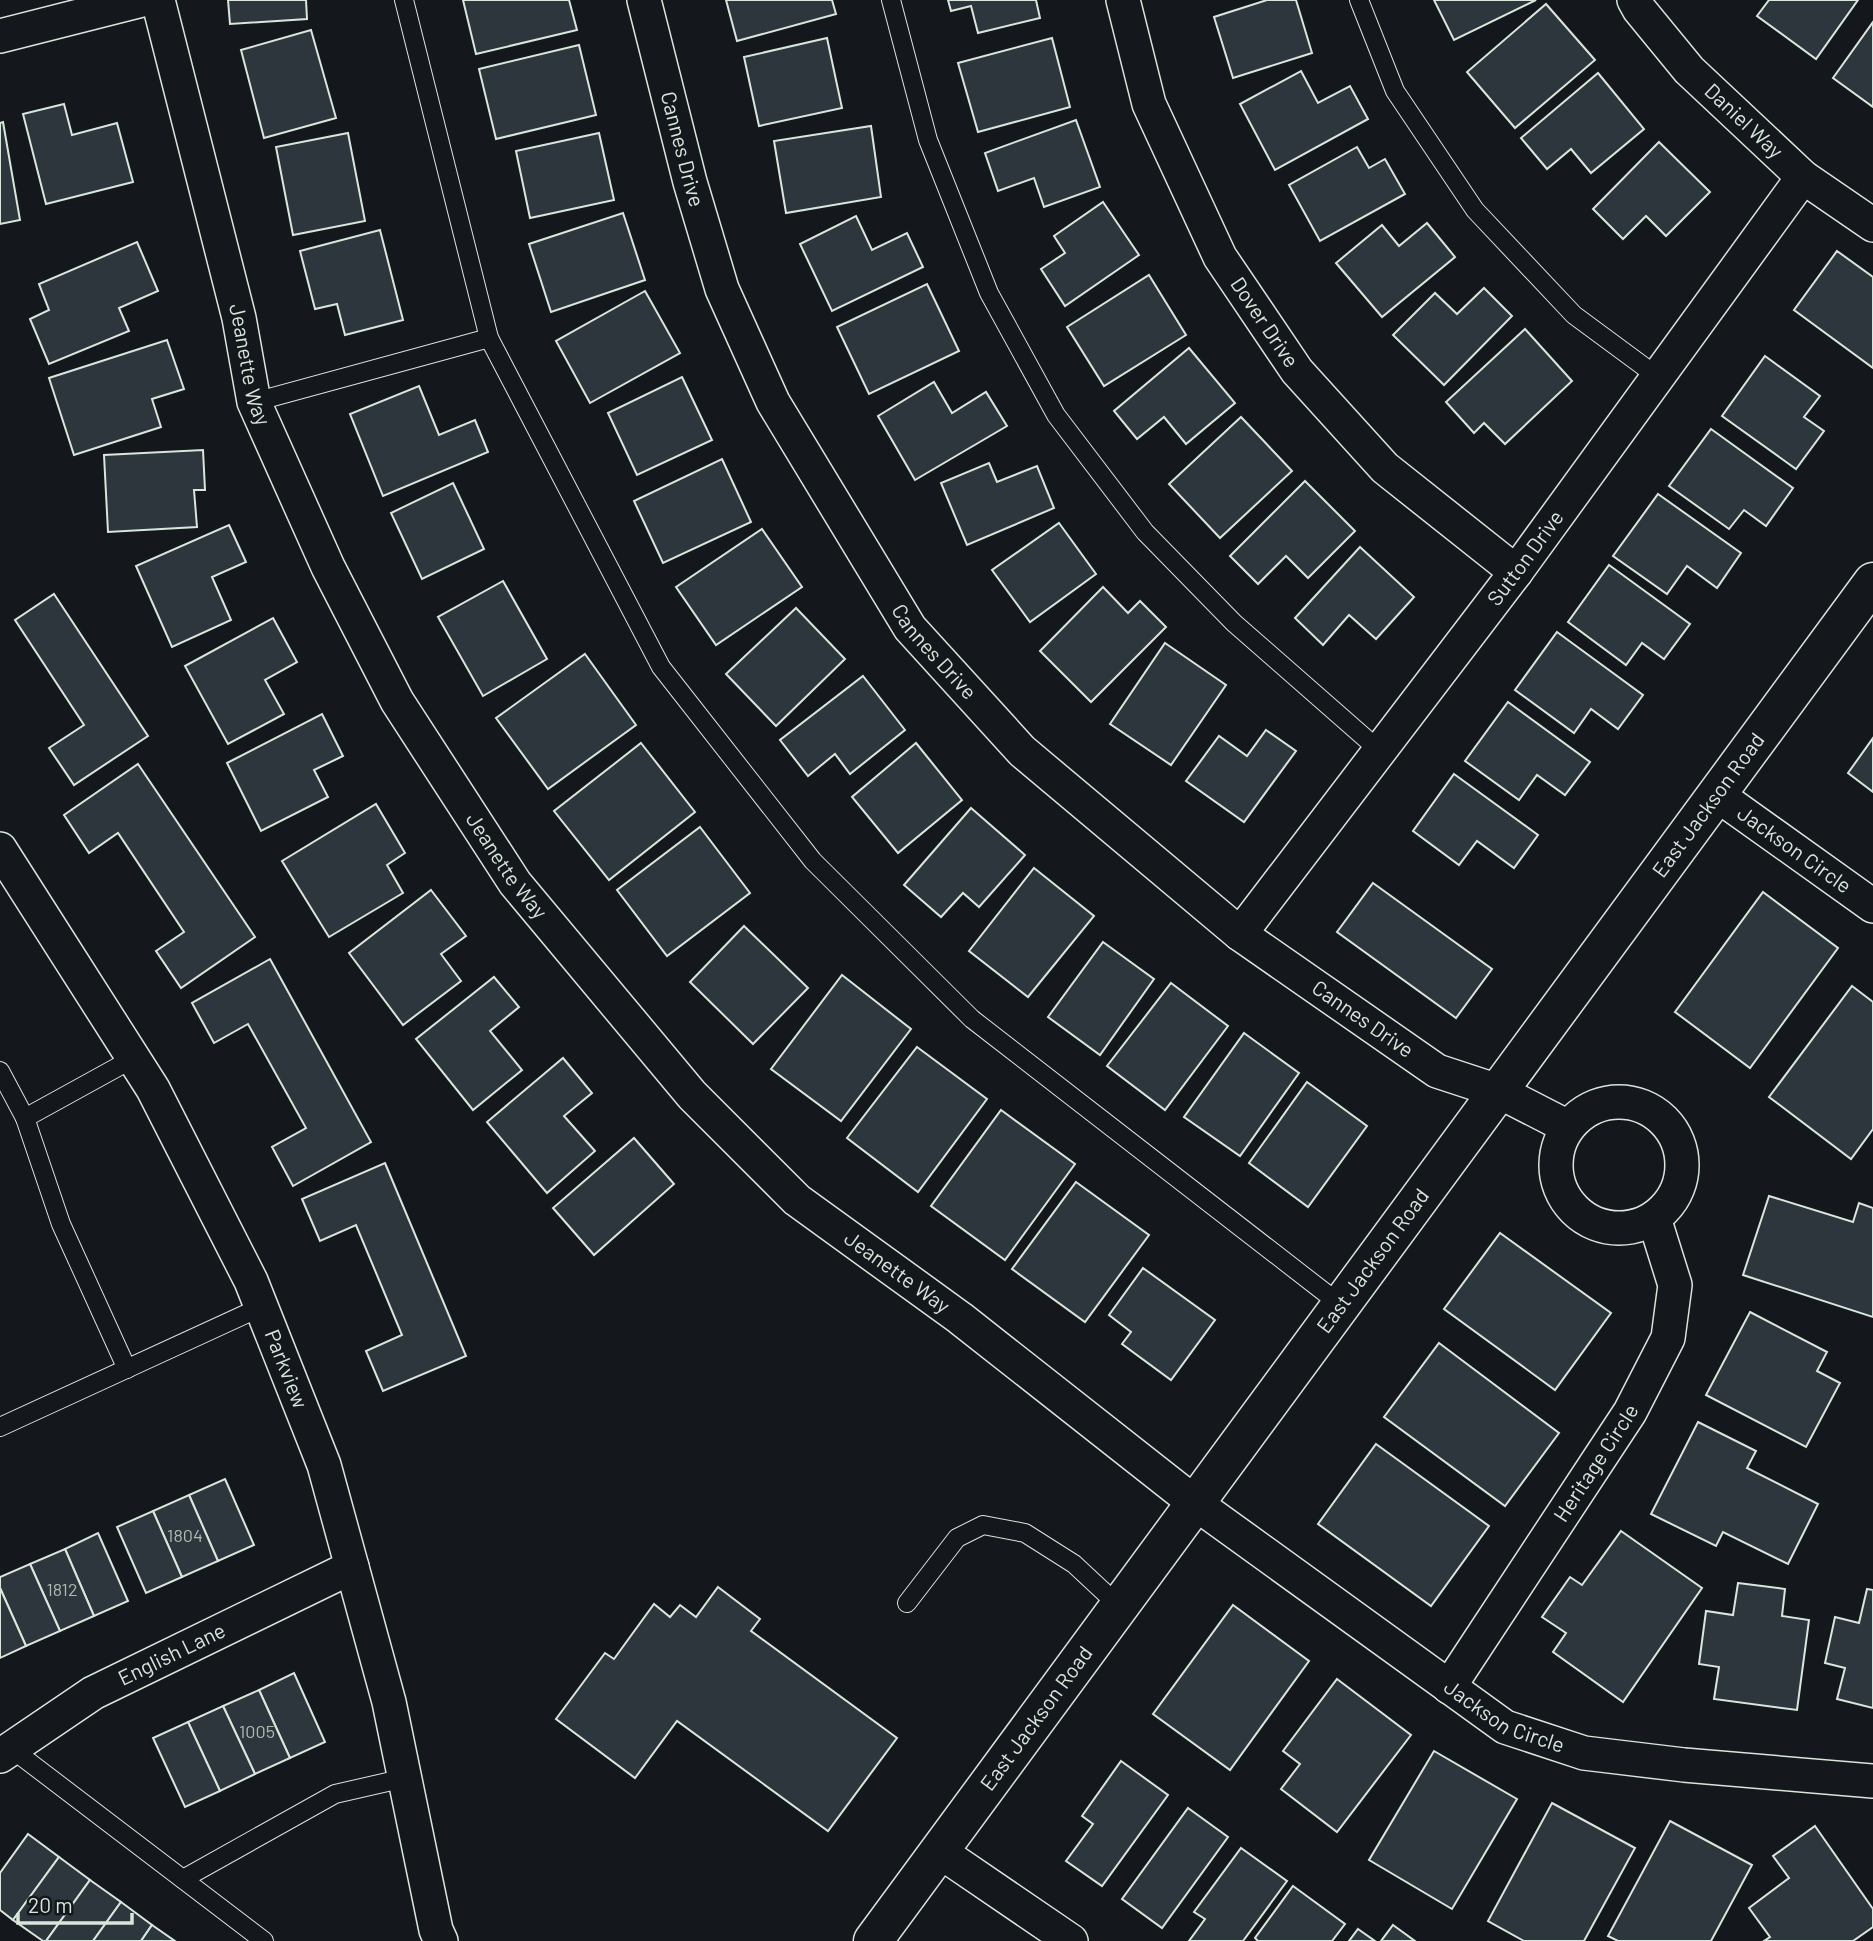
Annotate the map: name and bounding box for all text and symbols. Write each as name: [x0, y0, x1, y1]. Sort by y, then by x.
street label: Daniel Way: [1700, 77, 1789, 163]
street label: Cannes Drive: [657, 89, 711, 209]
street label: Dover Drive: [1226, 272, 1305, 372]
street label: Jeanette Way: [225, 301, 277, 429]
street label: Sutton Drive: [1481, 505, 1568, 610]
street label: Cannes Drive: [887, 599, 983, 704]
street label: East Jackson Road: [1646, 727, 1769, 882]
street label: Jackson Circle: [1733, 799, 1857, 898]
street label: Jeanette Way: [462, 807, 554, 923]
street label: Cannes Drive: [1308, 974, 1419, 1062]
street label: East Jackson Road: [1311, 1183, 1433, 1337]
street label: Jeanette Way: [840, 1225, 956, 1318]
street label: Parkview: [260, 1326, 314, 1412]
street label: Heritage Circle: [1547, 1400, 1643, 1526]
house number: 1804: [167, 1524, 203, 1546]
house number: 1812: [46, 1578, 78, 1600]
street label: English Lane: [113, 1617, 229, 1690]
street label: East Jackson Road: [974, 1641, 1097, 1795]
street label: Jackson Circle: [1440, 1673, 1568, 1757]
house number: 1005: [239, 1720, 275, 1742]
scale bar: [18, 1882, 131, 1926]
text: 20 m: [28, 1892, 73, 1917]

